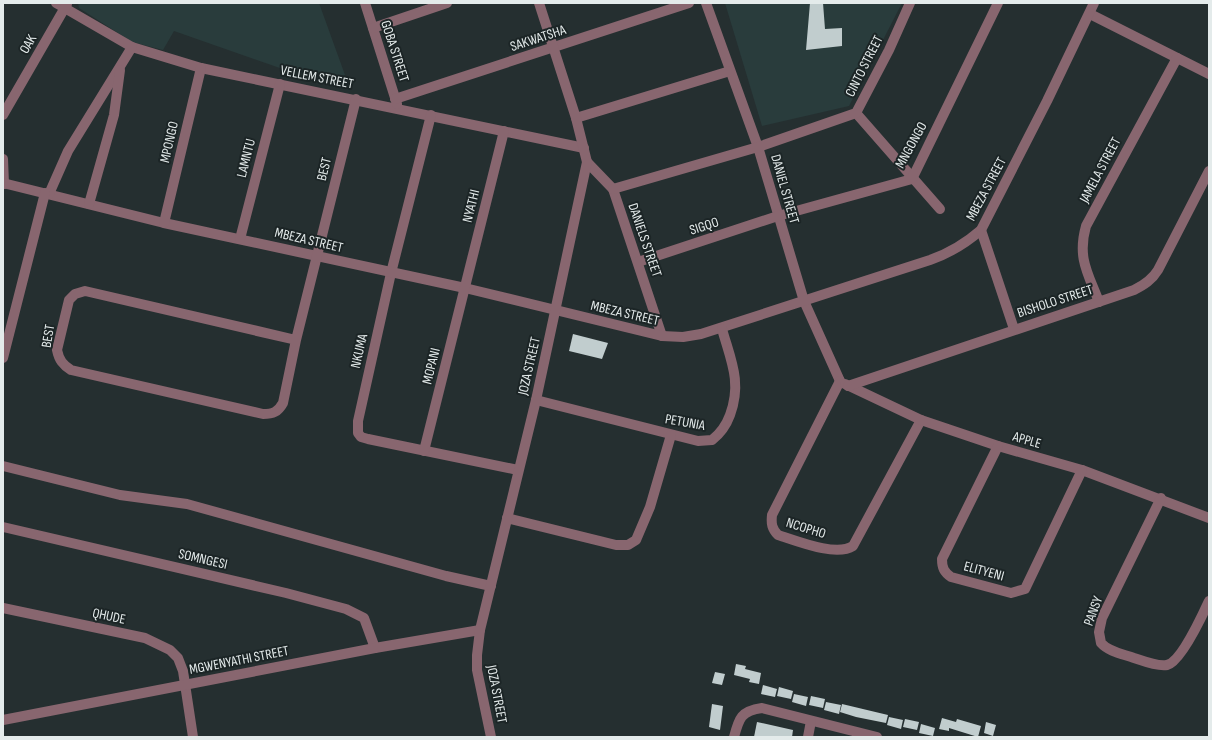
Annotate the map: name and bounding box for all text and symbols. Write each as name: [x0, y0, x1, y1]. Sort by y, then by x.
street label: GOBA STREET: [377, 18, 413, 84]
street label: SAKWATSHA: [508, 21, 569, 55]
street label: OAK: [16, 31, 40, 57]
street label: CINTO STREET: [841, 32, 887, 100]
street label: VELLEM STREET: [279, 62, 355, 92]
street label: MPONGO: [156, 119, 182, 164]
street label: MNGONGO: [891, 119, 931, 171]
street label: JAMELA STREET: [1075, 134, 1124, 207]
street label: LAMNTU: [233, 137, 259, 179]
street label: DANIEL STREET: [767, 152, 803, 226]
street label: MBEZA STREET: [962, 154, 1010, 224]
street label: BEST: [313, 155, 335, 182]
street label: NYATHI: [459, 188, 483, 224]
street label: DANIELS STREET: [624, 201, 666, 279]
street label: SIGQO: [687, 213, 721, 239]
street label: MBEZA STREET: [273, 224, 345, 256]
street label: BISHOLO STREET: [1015, 281, 1095, 321]
street label: MBEZA STREET: [589, 297, 661, 329]
street label: BEST: [38, 323, 58, 349]
street label: NKUMA: [347, 331, 371, 370]
street label: JOZA STREET: [514, 335, 544, 398]
street label: MOPANI: [418, 346, 444, 386]
street label: PETUNIA: [664, 410, 707, 434]
street label: APPLE: [1010, 428, 1043, 452]
street label: NCOPHO: [784, 514, 828, 542]
street label: SOMNGESI: [177, 545, 229, 573]
street label: ELITYENI: [962, 557, 1006, 585]
street label: PANSY: [1080, 594, 1106, 628]
street label: QHUDE: [91, 604, 127, 628]
street label: MGWENYATHI STREET: [188, 642, 291, 678]
street label: JOZA STREET: [483, 662, 511, 725]

